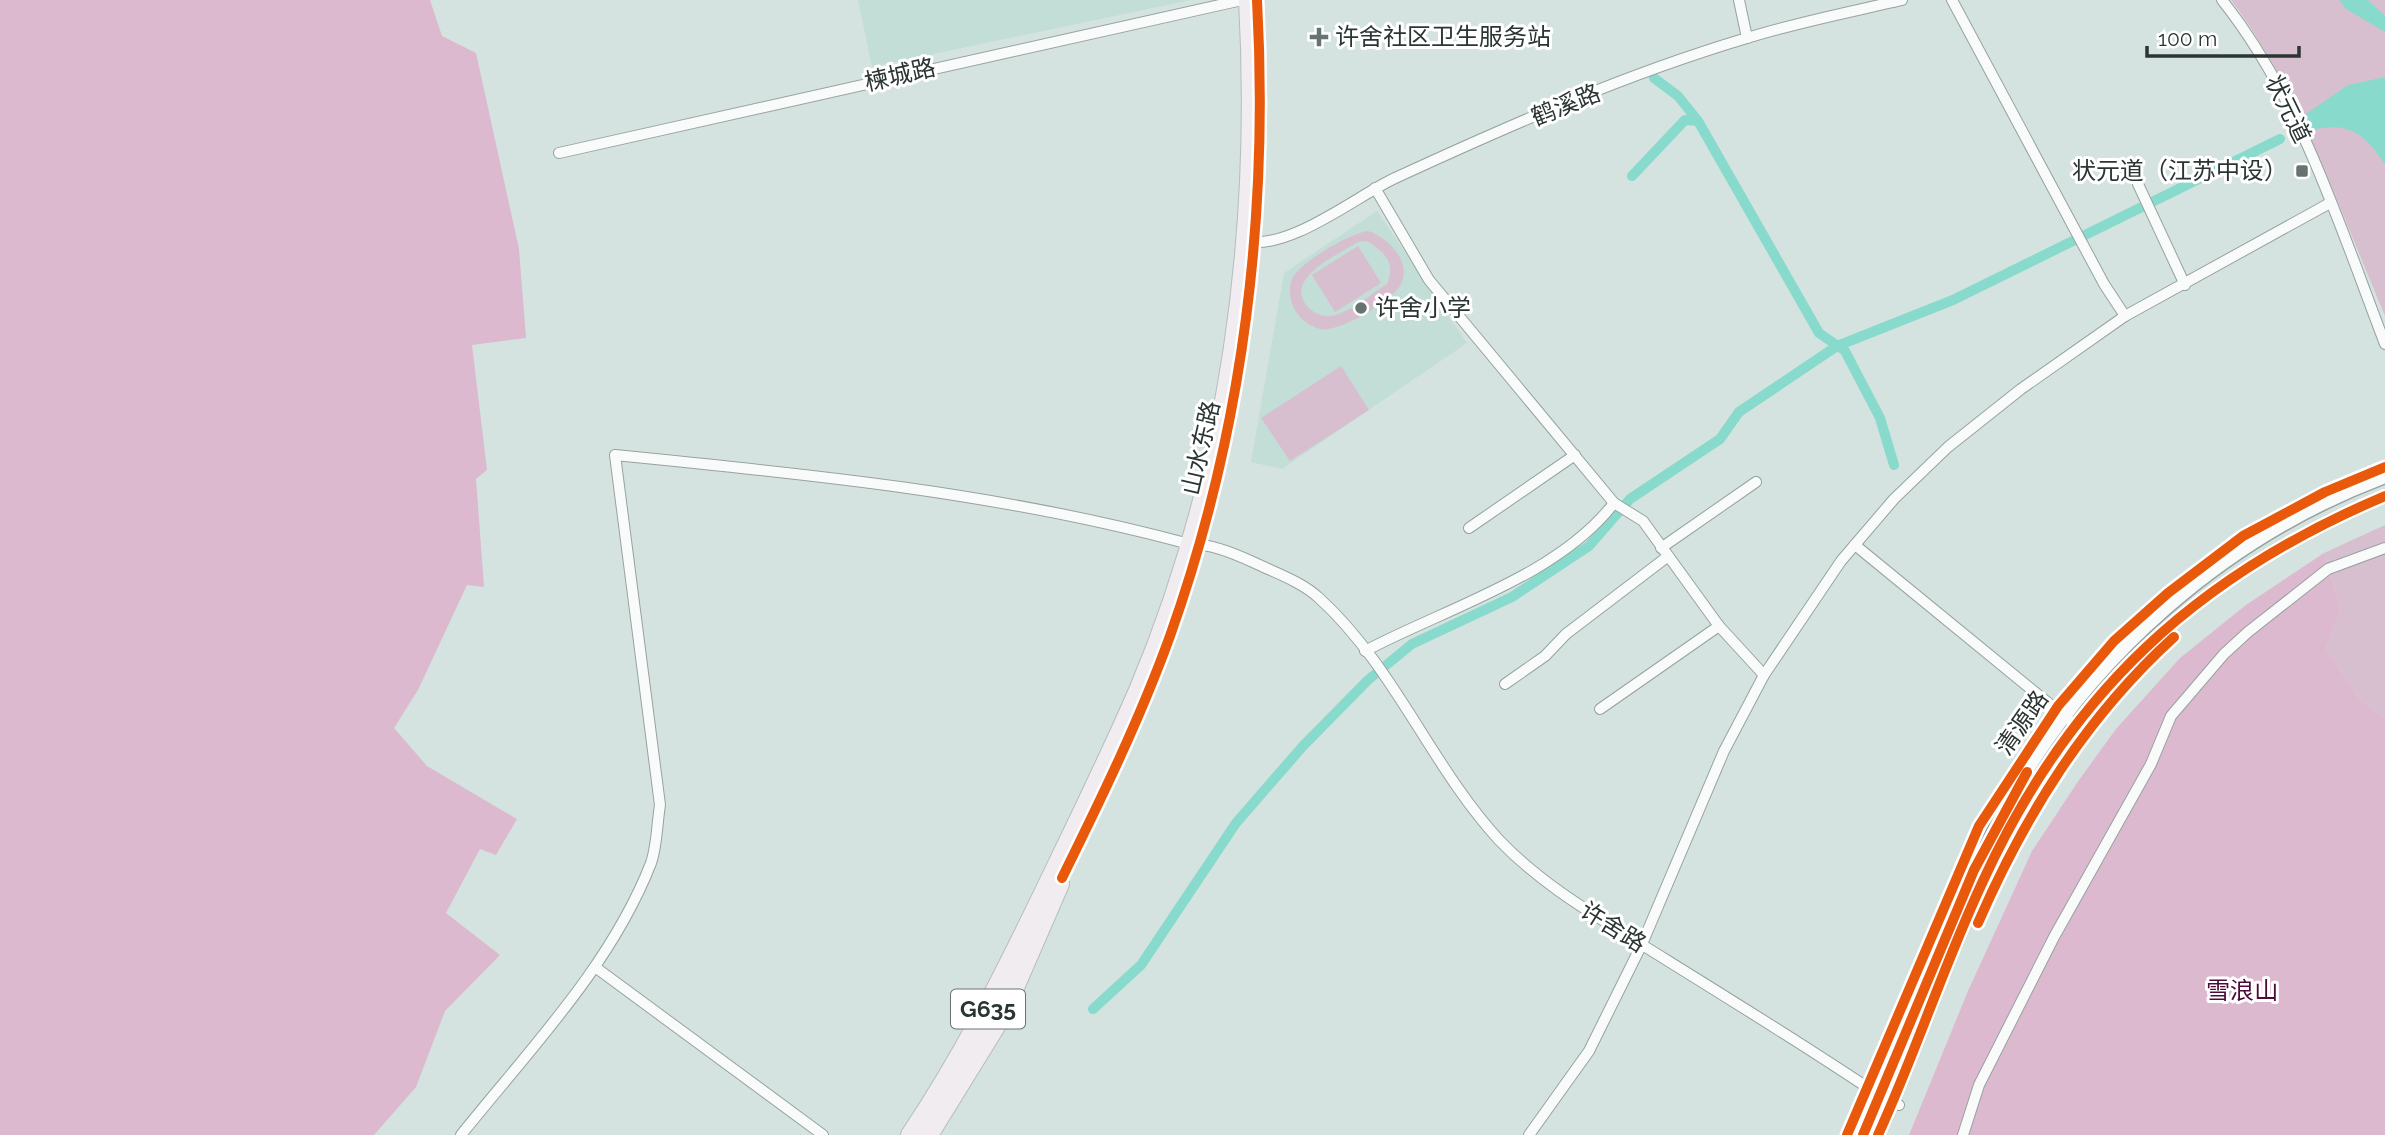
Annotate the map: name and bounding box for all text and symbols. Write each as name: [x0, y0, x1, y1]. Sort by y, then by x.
scale bar: [2147, 14, 2299, 58]
place label: 许舍社区卫生服务站: [1335, 22, 1551, 51]
text: 100 m: [2158, 26, 2217, 51]
marker: 许舍社区卫生服务站: [1309, 27, 1329, 47]
street label: 楝城路: [862, 52, 938, 97]
street label: 状元道: [2260, 70, 2317, 147]
street label: 鹤溪路: [1527, 78, 1605, 131]
place label: 状元道（江苏中设）: [2072, 156, 2288, 185]
marker: 状元道（江苏中设）: [2294, 163, 2310, 179]
place label: 许舍小学: [1375, 293, 1471, 322]
marker: 许舍小学: [1353, 300, 1369, 316]
street label: 山水东路: [1176, 398, 1225, 498]
street label: 清源路: [1989, 685, 2054, 761]
street label: 许舍路: [1575, 895, 1651, 958]
park label: 雪浪山: [2206, 976, 2278, 1005]
road number: G635: [951, 990, 1025, 1028]

